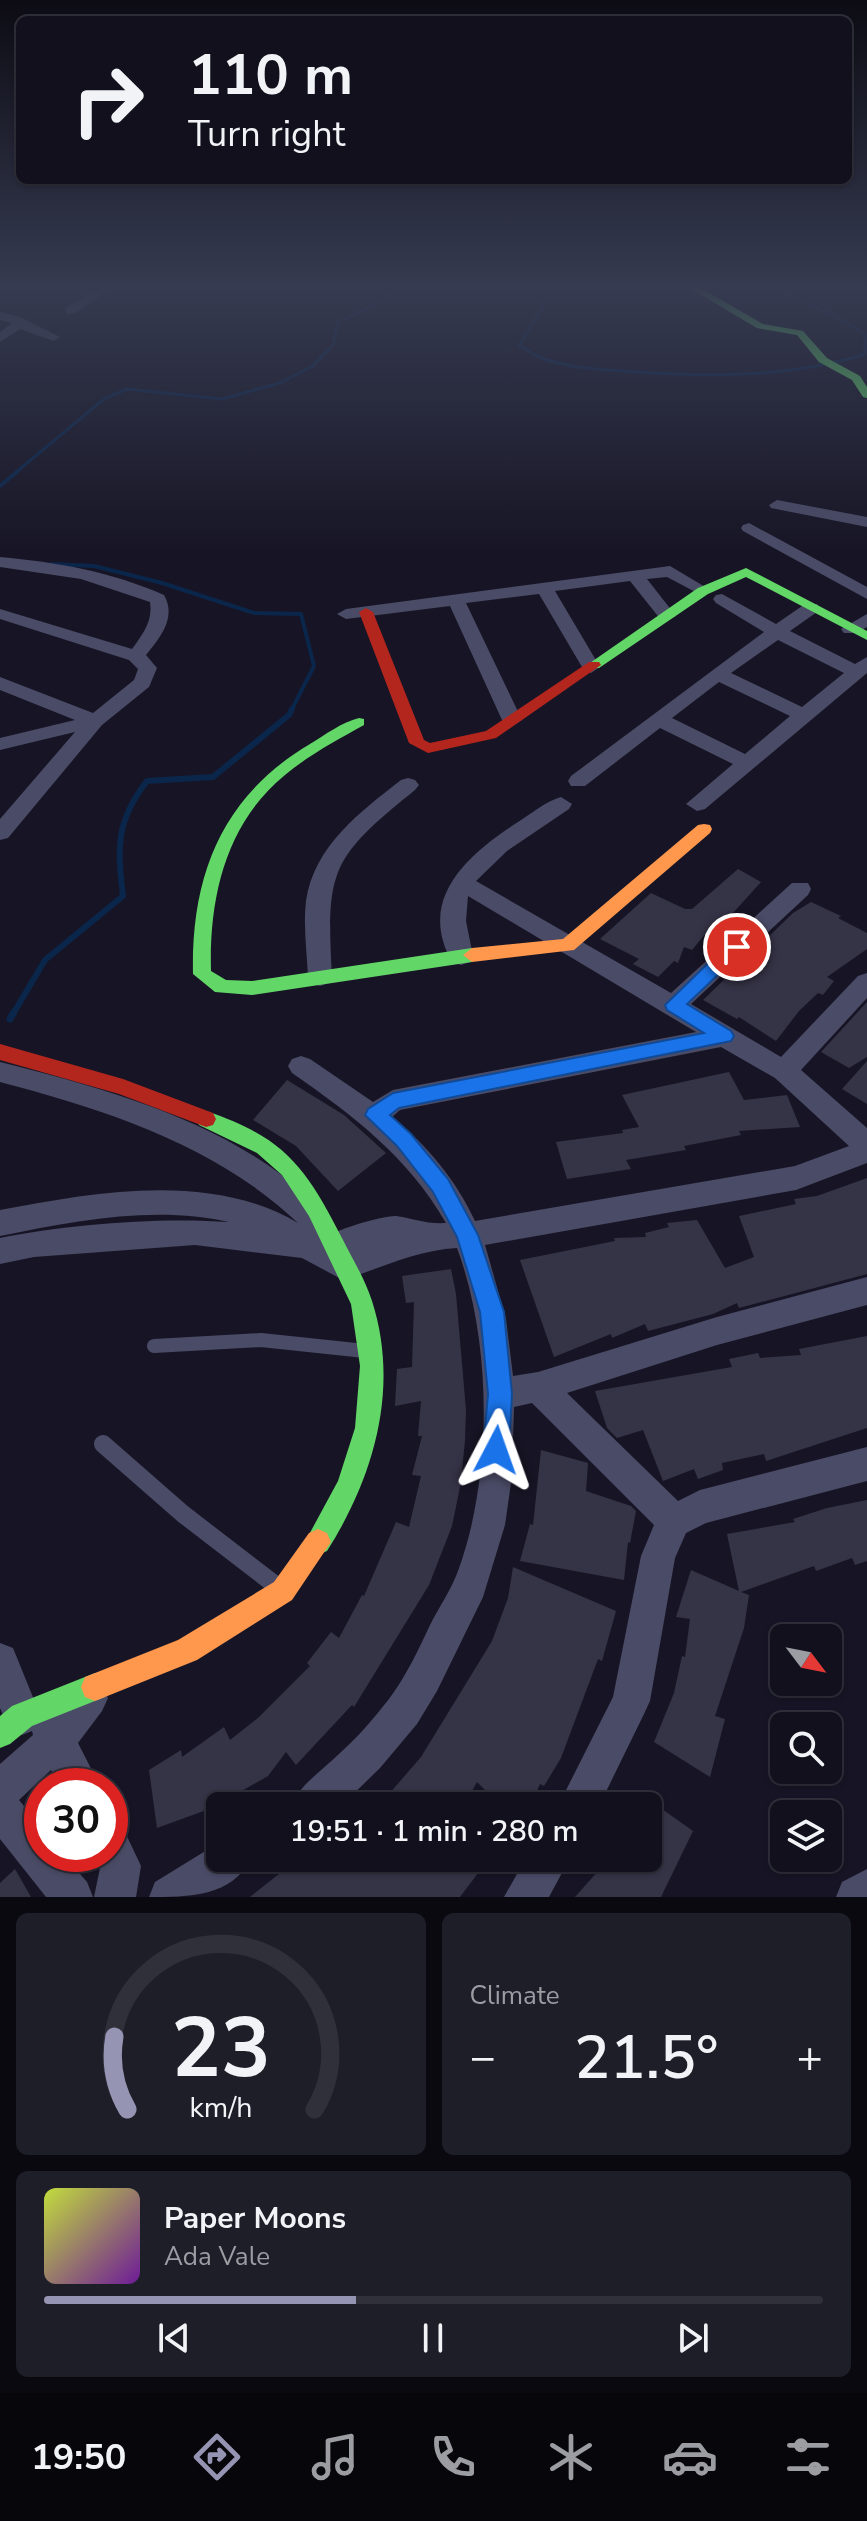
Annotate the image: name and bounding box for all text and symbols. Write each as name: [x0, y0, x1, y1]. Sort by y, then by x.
text: 110 m: [188, 37, 353, 114]
icon: right: [56, 48, 160, 152]
text: Turn right: [188, 110, 345, 159]
pin: [703, 913, 771, 981]
icon: arrive: [715, 925, 759, 969]
position arrow: [454, 1408, 538, 1492]
north arrow: [770, 1624, 842, 1696]
map controls: [770, 1624, 842, 1872]
button: search: [770, 1712, 842, 1784]
speed limit sign: 30: [24, 1768, 128, 1872]
button: layers: [770, 1800, 842, 1872]
text: 19:51 · 1 min · 280 m: [289, 1811, 579, 1852]
text: Climate: [470, 1978, 560, 2013]
text: 23: [171, 1992, 271, 2105]
text: 21.5°: [574, 2017, 719, 2099]
text: −: [470, 2028, 496, 2088]
text: +: [797, 2028, 823, 2088]
text: km/h: [189, 2088, 252, 2127]
text: Paper Moons: [164, 2198, 346, 2239]
text: Ada Vale: [164, 2239, 270, 2274]
icon: previous: [152, 2316, 196, 2360]
icon: pause: [411, 2316, 455, 2360]
icon: next: [671, 2316, 715, 2360]
icon: directions: [189, 2429, 245, 2485]
icon: music: [307, 2429, 363, 2485]
icon: phone: [425, 2429, 481, 2485]
icon: climate: [543, 2429, 599, 2485]
icon: car: [662, 2429, 718, 2485]
icon: filters: [780, 2429, 836, 2485]
text: 19:50: [31, 2433, 126, 2482]

